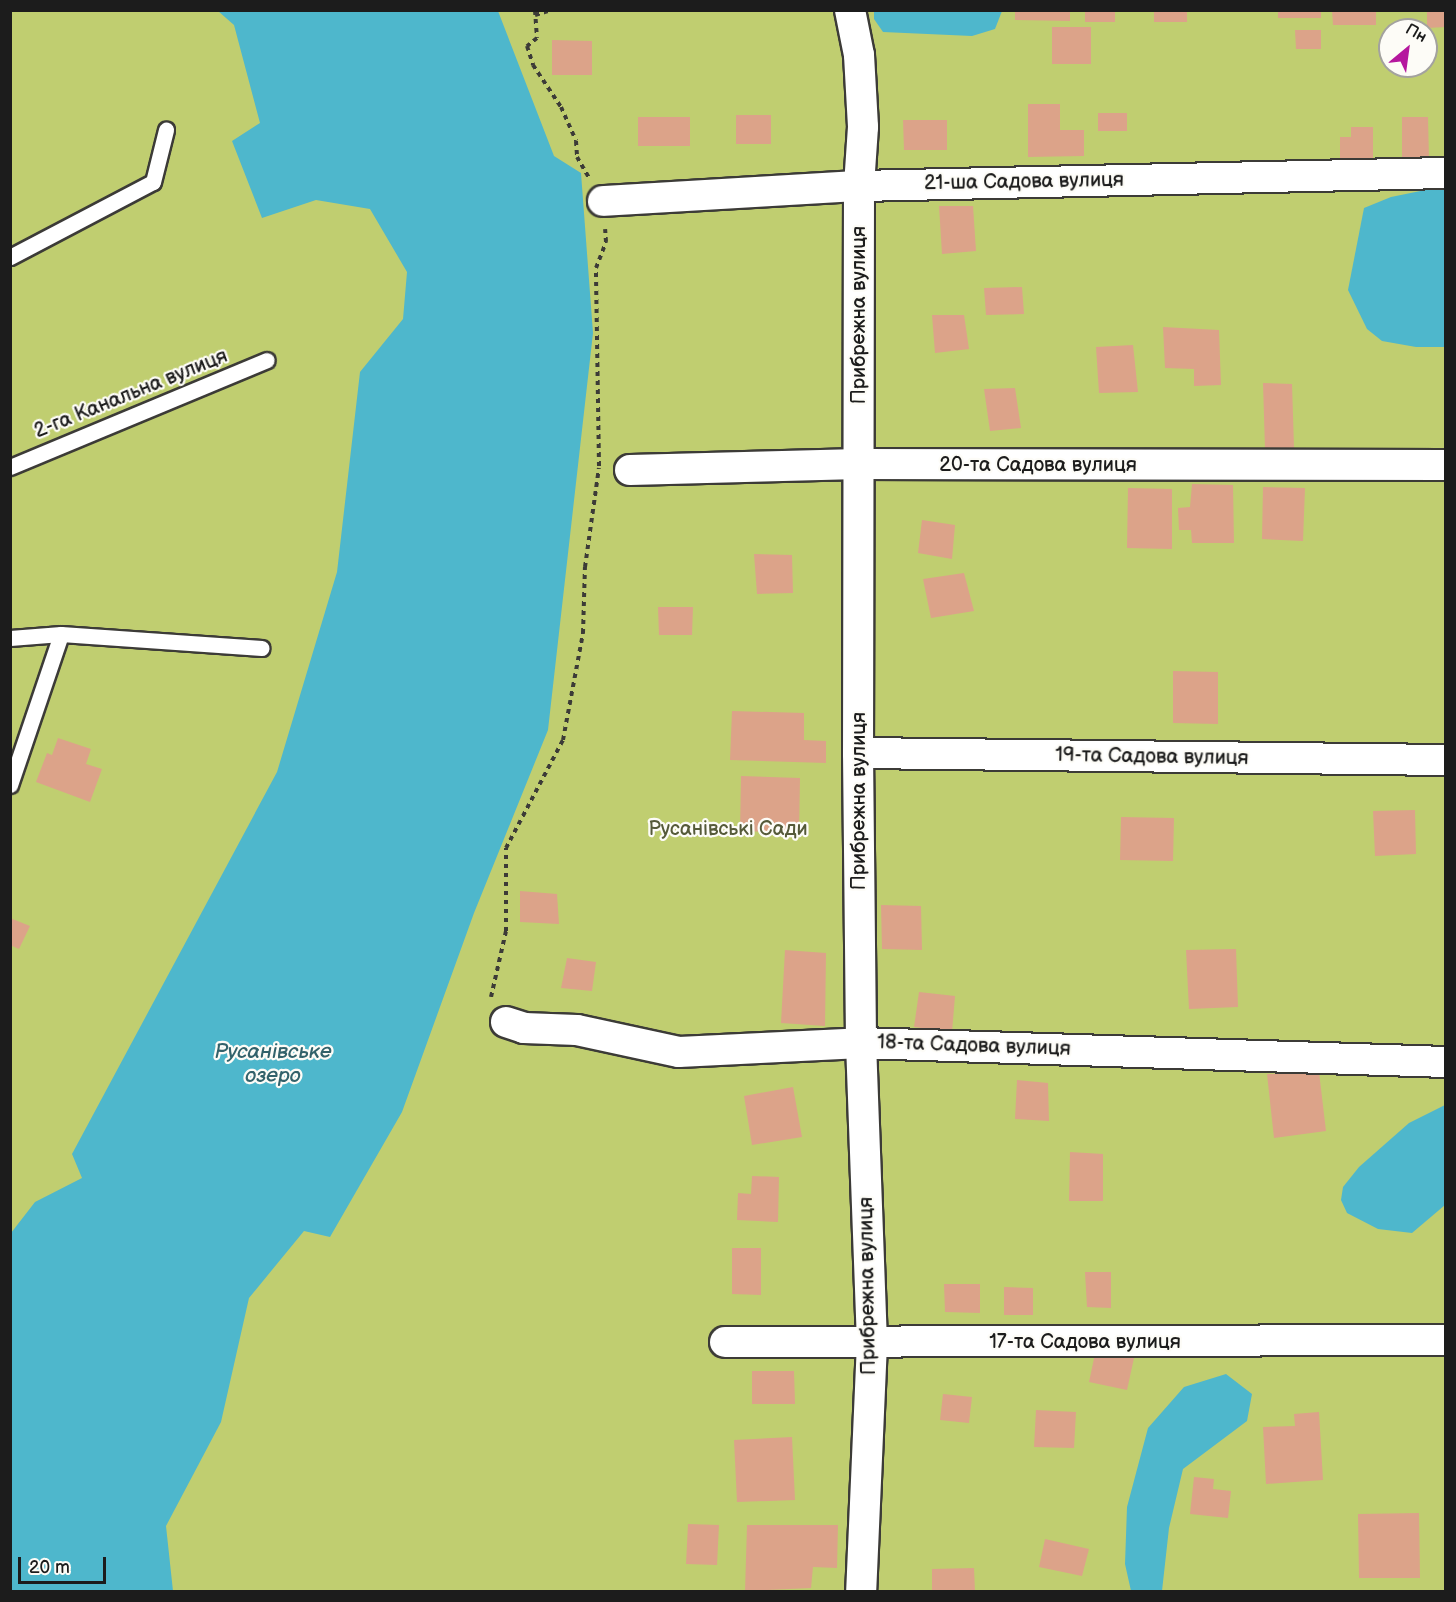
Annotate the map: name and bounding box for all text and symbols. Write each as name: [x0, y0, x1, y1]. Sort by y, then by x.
north arrow: [1378, 18, 1438, 78]
text: Пн: [1402, 20, 1430, 47]
street label: 21-ша Садова вулиця: [924, 168, 1124, 196]
street label: Прибрежна вулиця: [847, 226, 871, 404]
street label: 2-га Канальна вулиця: [31, 344, 231, 444]
street label: 20-та Садова вулиця: [939, 453, 1137, 477]
street label: Прибрежна вулиця: [847, 712, 871, 890]
street label: 19-та Садова вулиця: [1055, 743, 1249, 771]
park label: Русанівські Сади: [648, 817, 808, 841]
street label: 18-та Садова вулиця: [877, 1031, 1071, 1061]
water label: Русанівське озеро: [214, 1039, 332, 1089]
street label: Прибрежна вулиця: [854, 1197, 882, 1375]
street label: 17-та Садова вулиця: [989, 1330, 1181, 1354]
scale bar: [21, 1545, 110, 1583]
text: 20 m: [29, 1557, 70, 1578]

